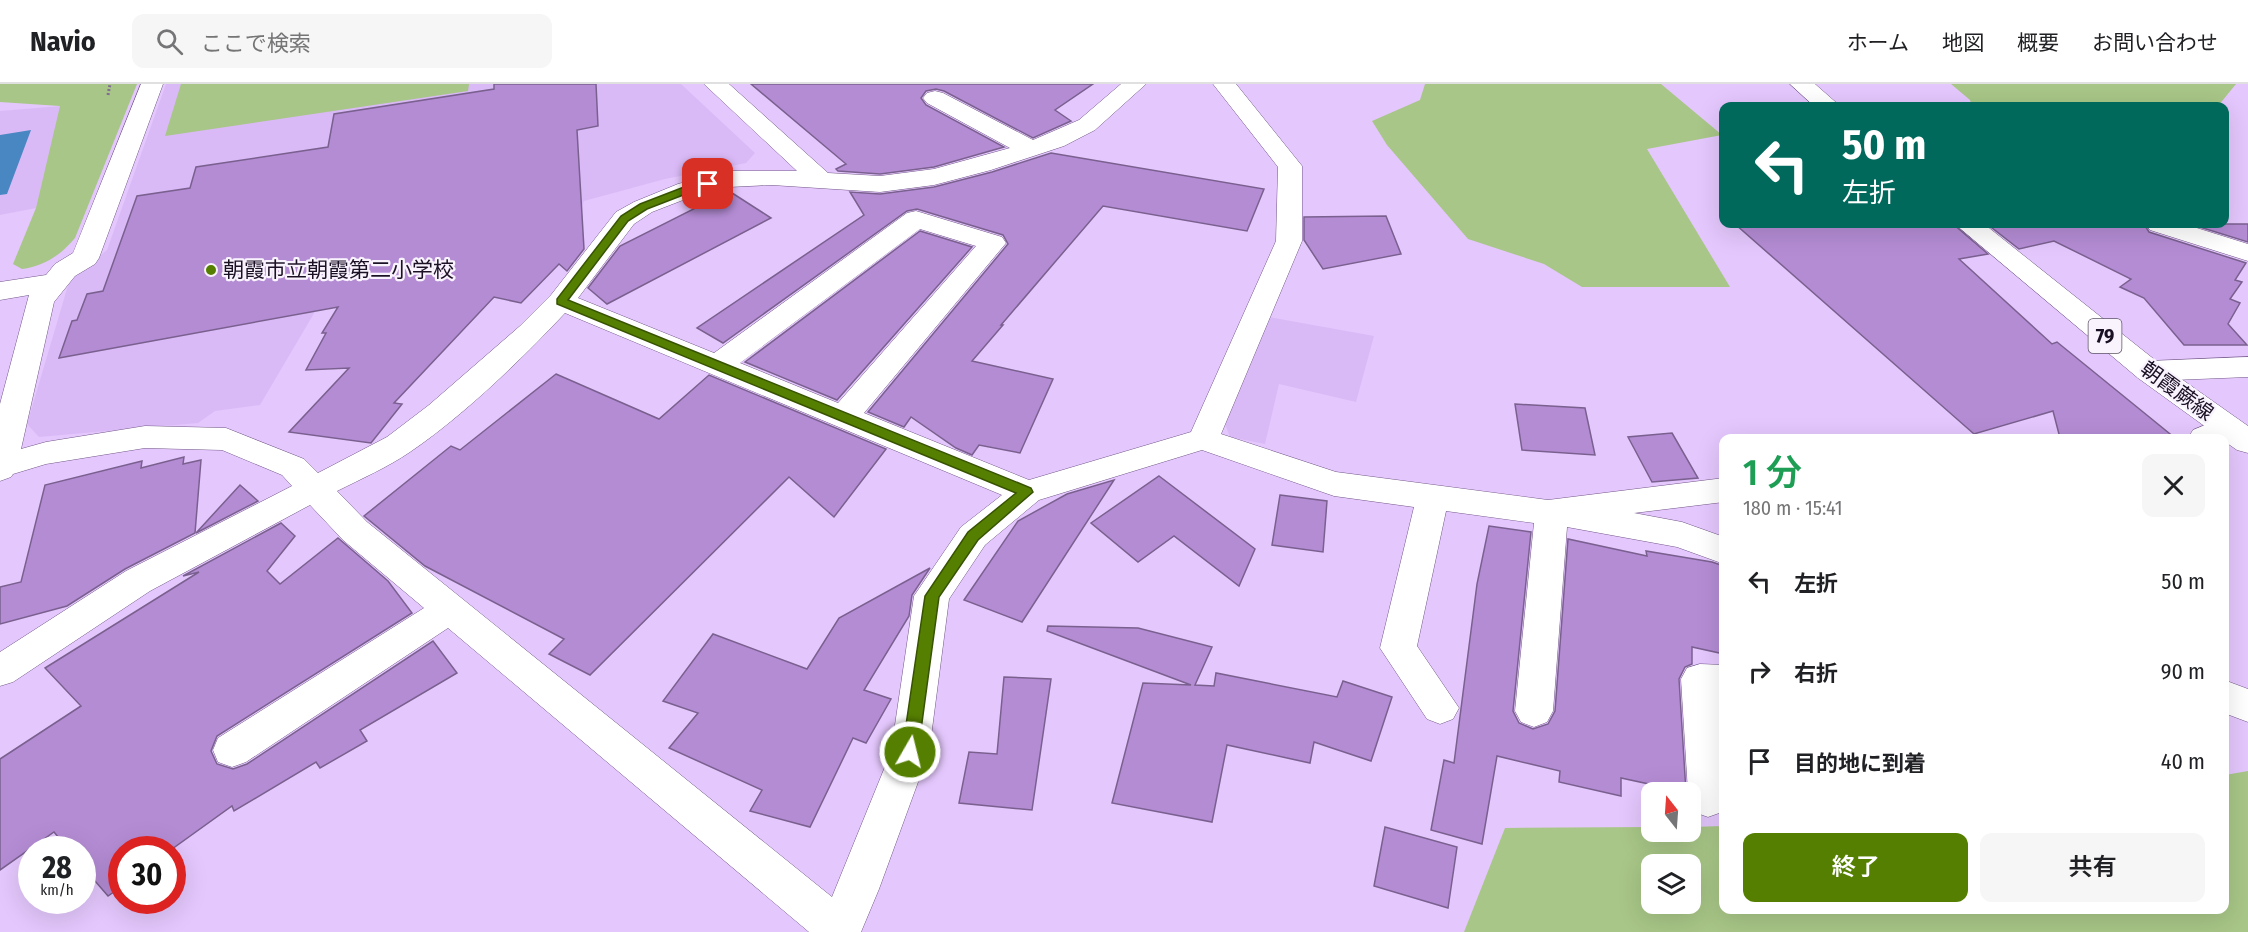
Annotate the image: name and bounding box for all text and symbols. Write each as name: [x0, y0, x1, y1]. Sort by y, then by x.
search box: [132, 14, 552, 68]
text: Navio: [30, 25, 96, 58]
icon: search: [153, 25, 186, 58]
text: ここで検索: [201, 30, 311, 57]
text: ホーム: [1847, 30, 1909, 56]
text: 地図: [1942, 30, 1984, 56]
text: 概要: [2017, 30, 2059, 56]
text: お問い合わせ: [2092, 30, 2218, 56]
text: 50 m: [1842, 120, 1926, 170]
icon: left: [1743, 126, 1821, 204]
pin: [682, 158, 733, 209]
icon: arrive: [691, 167, 724, 200]
text: 左折: [1842, 177, 1896, 209]
place label: 朝霞市立朝霞第二小学校: [223, 257, 454, 283]
marker: 朝霞市立朝霞第二小学校: [204, 263, 218, 277]
road number: 79: [2088, 319, 2122, 353]
street label: 朝霞蕨線: [2135, 356, 2219, 426]
text: 1 分: [1743, 451, 1802, 495]
button: close: [2142, 454, 2205, 517]
text: 180 m · 15:41: [1743, 496, 1842, 520]
icon: left: [1743, 565, 1776, 598]
text: 50 m: [2161, 568, 2205, 595]
text: 左折: [1794, 570, 1838, 597]
icon: right: [1743, 655, 1776, 688]
text: 90 m: [2161, 658, 2205, 685]
text: 右折: [1794, 660, 1838, 687]
position arrow: [878, 720, 942, 784]
icon: arrive: [1743, 745, 1776, 778]
text: 40 m: [2161, 748, 2205, 775]
text: 目的地に到着: [1794, 750, 1926, 777]
north arrow: [1641, 782, 1701, 842]
map controls: [1641, 782, 1701, 914]
button: 終了: [1743, 833, 1968, 902]
button: 共有: [1980, 833, 2205, 902]
speed limit sign: 30: [108, 836, 186, 914]
text: 28: [42, 850, 72, 886]
button: layers: [1641, 854, 1701, 914]
text: km/h: [40, 881, 74, 899]

